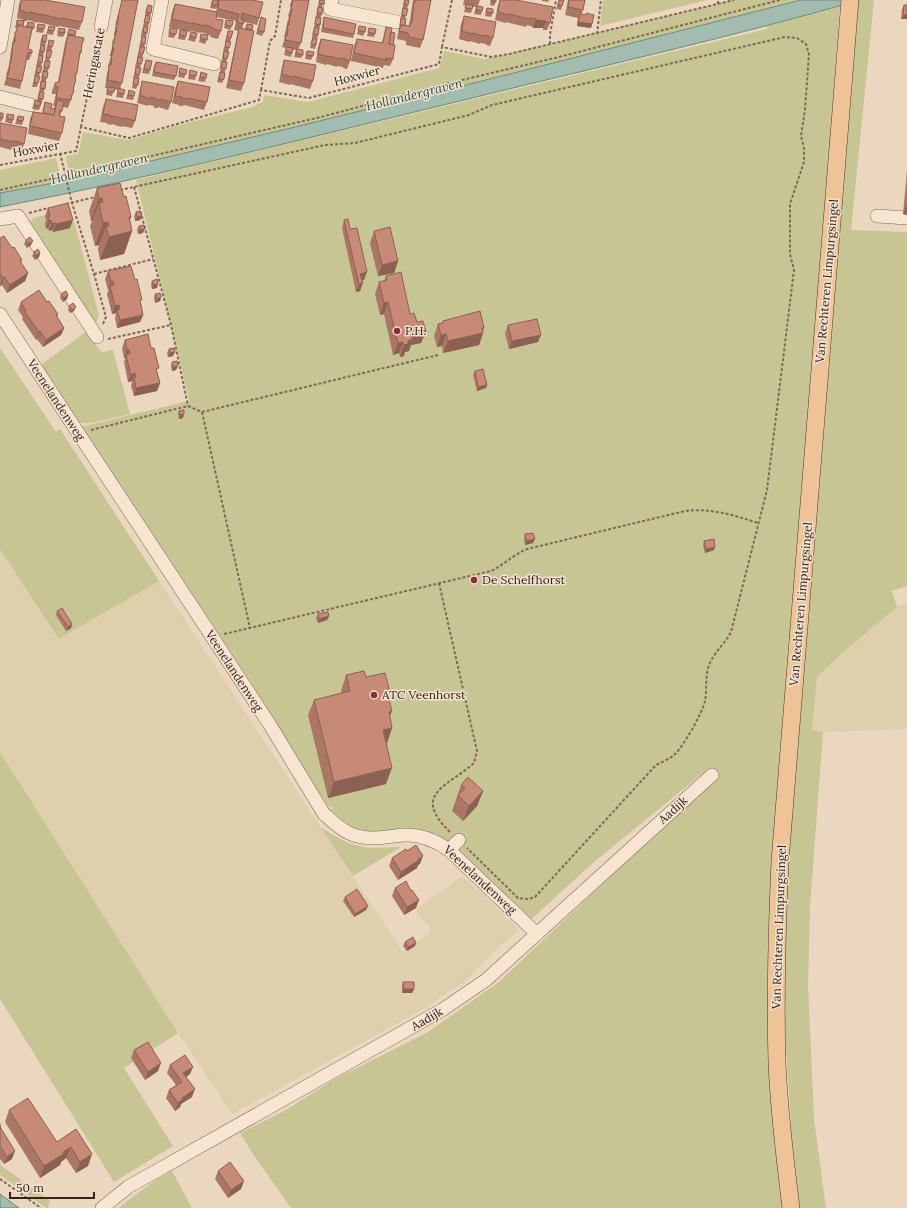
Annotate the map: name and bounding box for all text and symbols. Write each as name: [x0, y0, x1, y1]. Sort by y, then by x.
street label: Heringastate: [79, 26, 108, 100]
street label: Hoxwier: [332, 62, 382, 89]
water label: Hollandergraven: [364, 74, 464, 115]
street label: Hoxwier: [11, 137, 61, 160]
water label: Hollandergraven: [49, 149, 149, 188]
street label: Van Rechteren Limpurgsingel: [812, 198, 841, 365]
place label: P.H.: [405, 323, 427, 338]
marker: P.H.: [392, 326, 402, 336]
street label: Veenelandenweg: [24, 355, 89, 444]
street label: Van Rechteren Limpurgsingel: [786, 521, 815, 688]
place label: De Schelfhorst: [482, 572, 565, 587]
marker: De Schelfhorst: [469, 575, 479, 585]
street label: Veenelandenweg: [202, 626, 267, 715]
place label: ATC Veenhorst: [381, 687, 466, 702]
marker: ATC Veenhorst: [369, 690, 379, 700]
street label: Aadijk: [654, 792, 691, 827]
street label: Veenelandenweg: [440, 841, 520, 917]
street label: Van Rechteren Limpurgsingel: [768, 845, 789, 1010]
street label: Aadijk: [407, 1003, 446, 1034]
scale bar: [10, 1174, 94, 1200]
text: 50 m: [16, 1180, 44, 1195]

